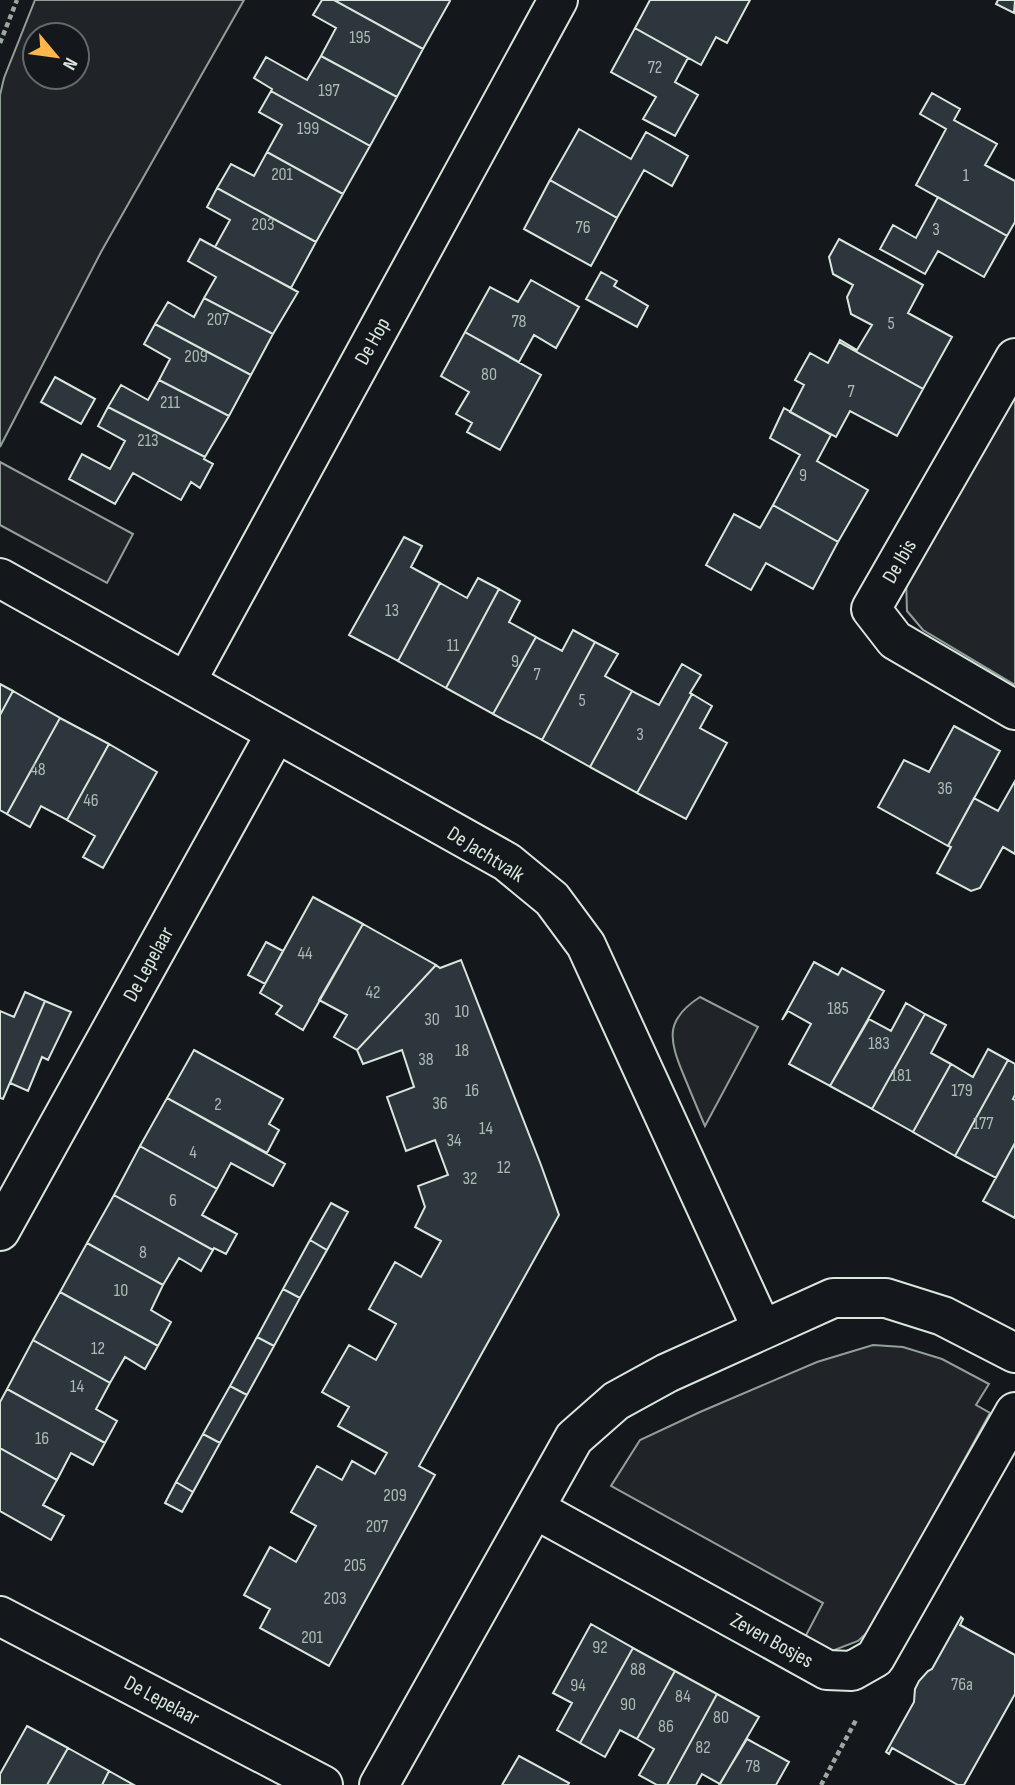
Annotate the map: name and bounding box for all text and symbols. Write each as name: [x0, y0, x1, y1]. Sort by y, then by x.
north arrow: [21, 21, 91, 91]
house number: 195: [349, 27, 371, 48]
text: N: [57, 53, 82, 74]
house number: 72: [648, 57, 662, 78]
house number: 197: [318, 80, 341, 101]
house number: 199: [297, 118, 319, 139]
house number: 201: [271, 164, 294, 185]
house number: 1: [963, 165, 970, 186]
house number: 203: [252, 214, 275, 235]
house number: 76: [575, 217, 591, 238]
house number: 3: [932, 219, 940, 240]
house number: 207: [207, 309, 230, 330]
house number: 78: [511, 311, 527, 332]
street label: De Hop: [349, 313, 396, 369]
house number: 5: [887, 313, 895, 334]
house number: 209: [184, 346, 208, 367]
house number: 80: [481, 364, 497, 385]
house number: 7: [847, 381, 855, 402]
house number: 211: [160, 392, 181, 413]
house number: 213: [137, 430, 159, 451]
house number: 9: [799, 465, 807, 486]
street label: De Ibis: [877, 535, 922, 588]
house number: 13: [385, 600, 399, 621]
house number: 11: [447, 635, 460, 656]
house number: 9: [511, 651, 519, 672]
house number: 7: [533, 664, 541, 685]
house number: 5: [578, 690, 586, 711]
house number: 3: [636, 724, 644, 745]
house number: 48: [30, 759, 46, 780]
house number: 36: [937, 778, 953, 799]
house number: 46: [83, 790, 99, 811]
street label: De Jachtvalk: [443, 821, 529, 888]
street label: De Lepelaar: [118, 923, 179, 1006]
house number: 44: [297, 943, 313, 964]
house number: 42: [365, 982, 381, 1003]
house number: 185: [827, 998, 849, 1019]
house number: 10: [455, 1001, 469, 1022]
house number: 30: [424, 1009, 440, 1030]
house number: 183: [868, 1033, 890, 1054]
house number: 18: [455, 1040, 469, 1061]
house number: 38: [418, 1049, 434, 1070]
house number: 181: [891, 1065, 912, 1086]
house number: 16: [465, 1080, 479, 1101]
house number: 179: [951, 1080, 973, 1101]
house number: 36: [432, 1093, 448, 1114]
house number: 2: [214, 1094, 222, 1115]
house number: 177: [973, 1113, 994, 1134]
house number: 14: [479, 1118, 493, 1139]
house number: 34: [446, 1130, 462, 1151]
house number: 4: [189, 1142, 197, 1163]
house number: 12: [497, 1157, 511, 1178]
house number: 32: [463, 1168, 477, 1189]
house number: 6: [169, 1190, 177, 1211]
house number: 8: [139, 1242, 147, 1263]
house number: 10: [114, 1280, 128, 1301]
house number: 12: [91, 1338, 105, 1359]
house number: 14: [70, 1376, 84, 1397]
house number: 16: [35, 1428, 49, 1449]
house number: 209: [383, 1485, 407, 1506]
house number: 207: [366, 1516, 389, 1537]
house number: 205: [344, 1555, 366, 1576]
house number: 203: [324, 1588, 347, 1609]
street label: Zeven Bosjes: [726, 1608, 817, 1673]
house number: 201: [301, 1627, 324, 1648]
house number: 92: [592, 1637, 608, 1658]
house number: 88: [630, 1659, 646, 1680]
street label: De Lepelaar: [120, 1670, 204, 1731]
house number: 76a: [951, 1674, 973, 1695]
house number: 94: [570, 1675, 586, 1696]
house number: 84: [675, 1686, 691, 1707]
house number: 90: [620, 1694, 636, 1715]
house number: 80: [713, 1707, 729, 1728]
house number: 86: [658, 1716, 674, 1737]
house number: 82: [695, 1737, 711, 1758]
house number: 78: [745, 1756, 761, 1777]

